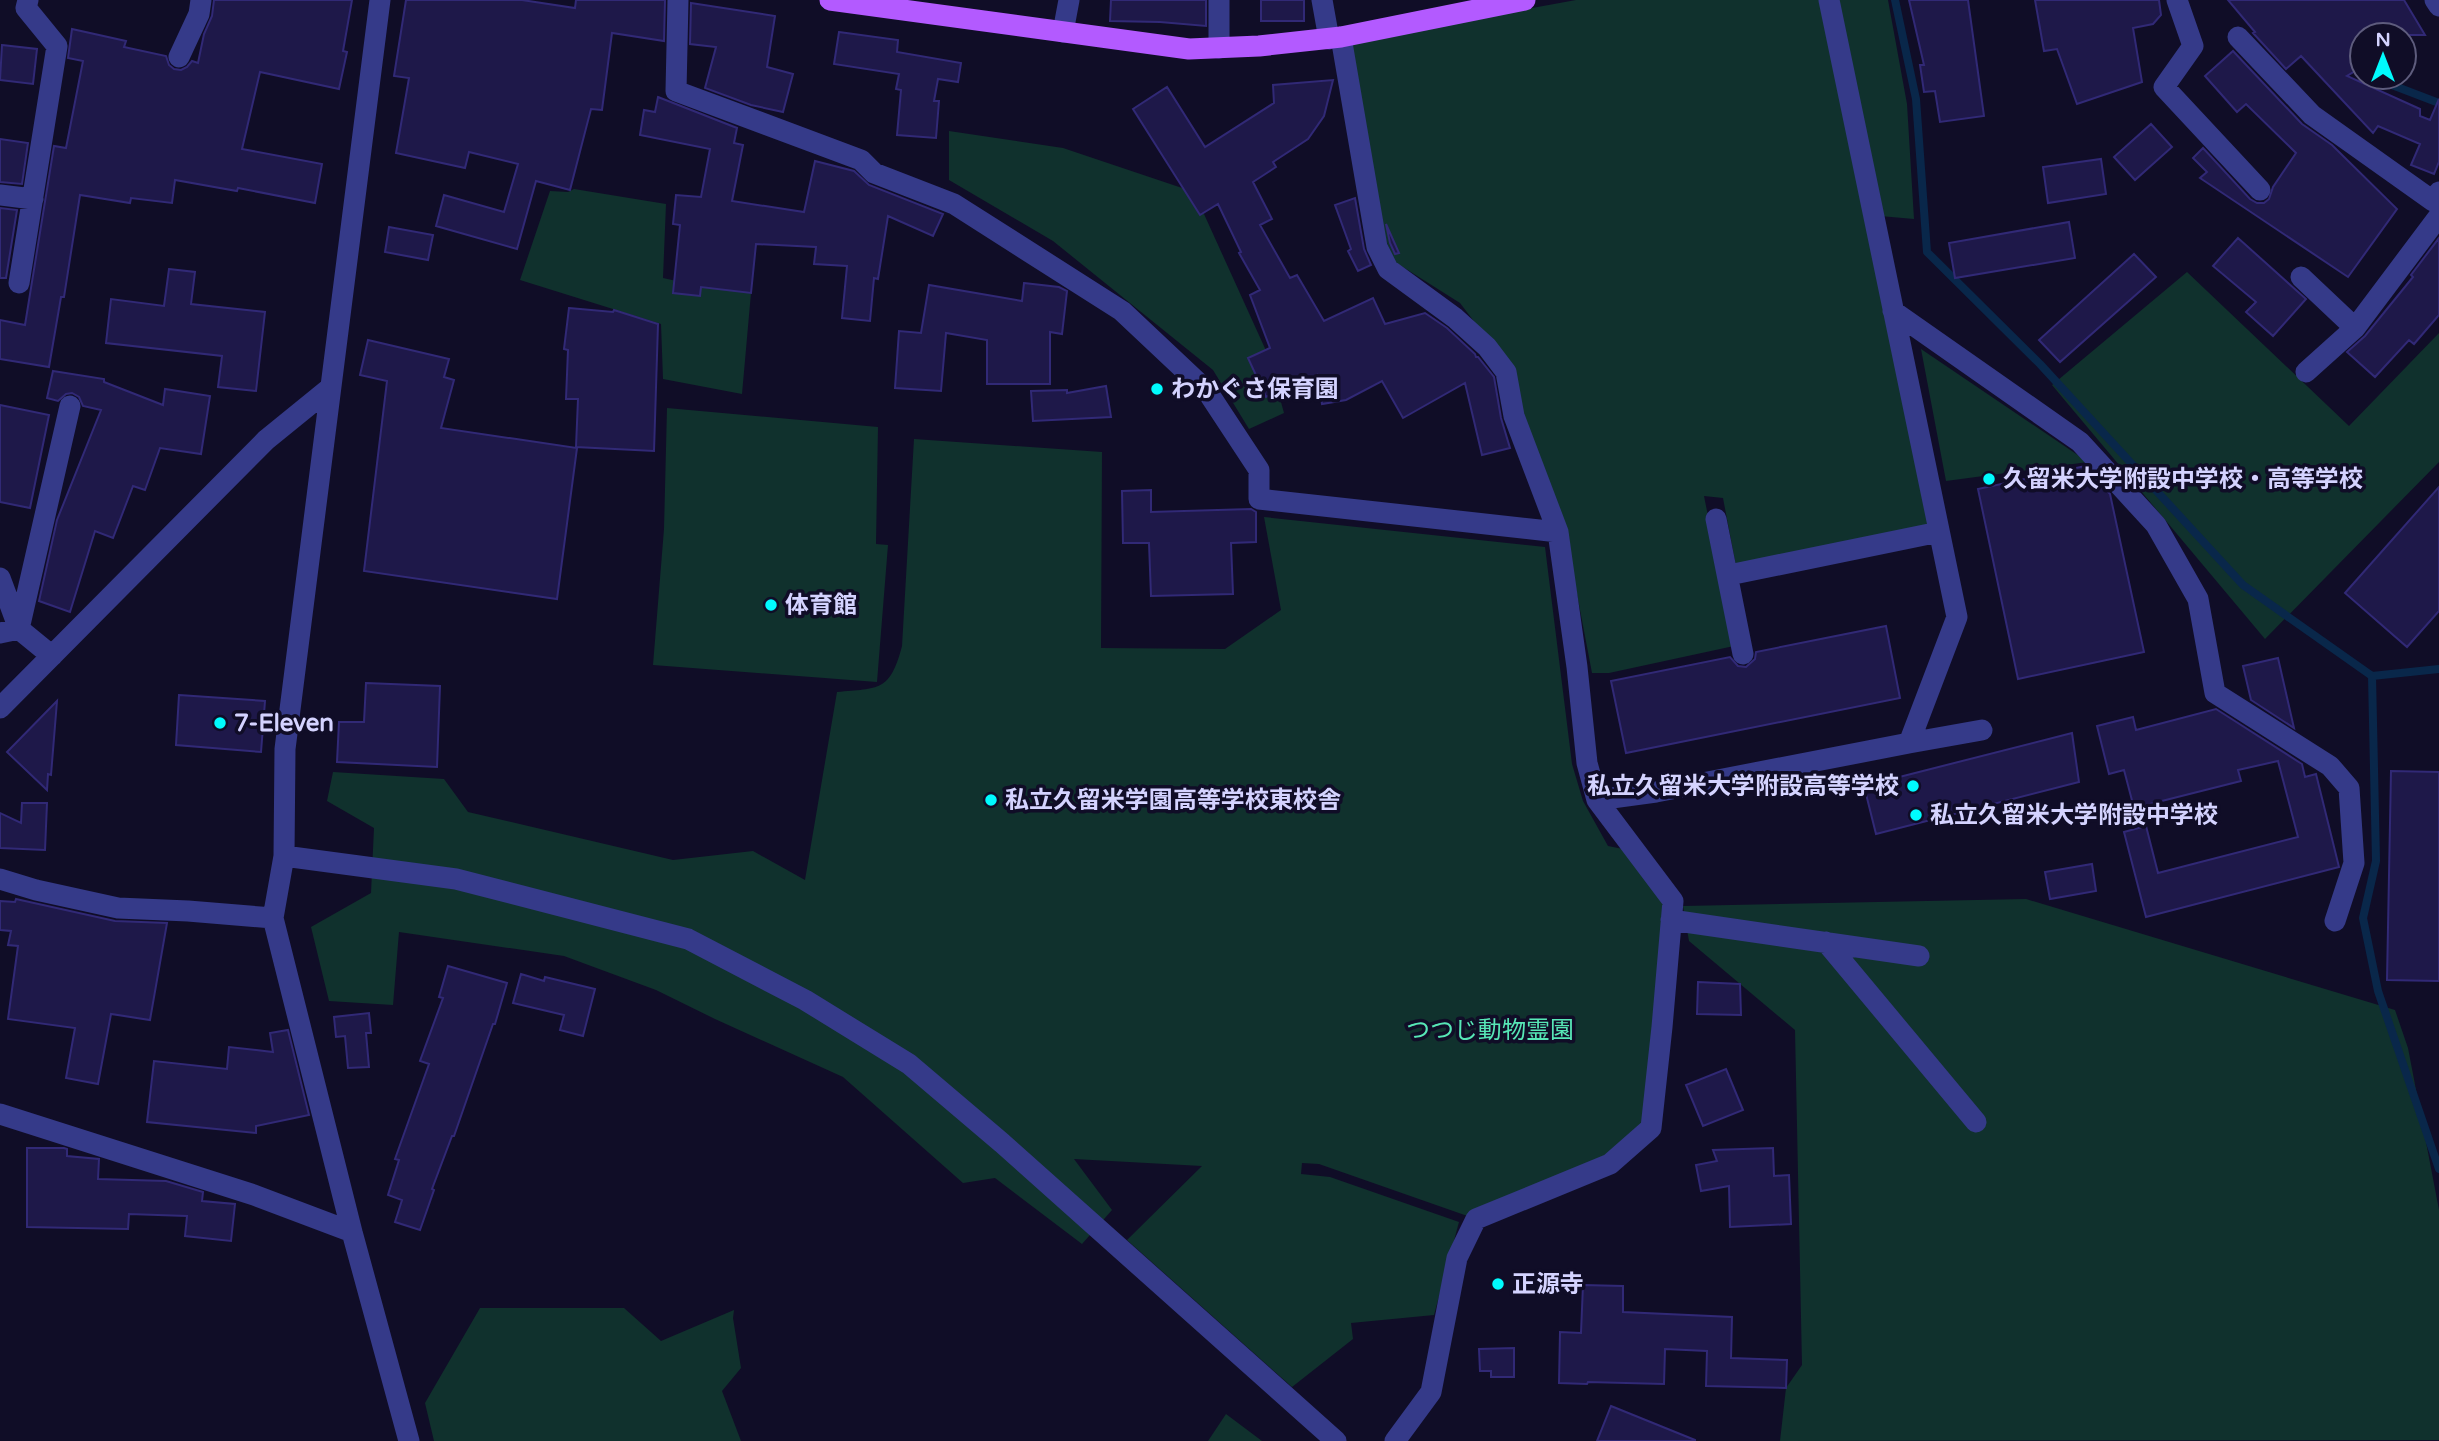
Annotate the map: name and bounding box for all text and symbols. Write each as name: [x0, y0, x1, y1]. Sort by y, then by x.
north arrow: [2348, 21, 2418, 91]
text: N: [2375, 29, 2391, 51]
place label: わかぐさ保育園: [1171, 375, 1339, 404]
marker: わかぐさ保育園: [1149, 381, 1165, 397]
place label: 久留米大学附設中学校・高等学校: [2003, 465, 2363, 494]
marker: 久留米大学附設中学校・高等学校: [1981, 471, 1997, 487]
place label: 体育館: [785, 591, 857, 620]
marker: 体育館: [763, 597, 779, 613]
place label: 7-Eleven: [234, 709, 334, 738]
marker: 7-Eleven: [212, 715, 228, 731]
place label: 私立久留米大学附設高等学校: [1587, 772, 1899, 801]
marker: 私立久留米大学附設高等学校: [1905, 778, 1921, 794]
place label: 私立久留米学園高等学校東校舎: [1005, 786, 1341, 815]
marker: 私立久留米学園高等学校東校舎: [983, 792, 999, 808]
place label: 私立久留米大学附設中学校: [1930, 801, 2218, 830]
marker: 私立久留米大学附設中学校: [1908, 807, 1924, 823]
park label: つつじ動物霊園: [1406, 1016, 1574, 1045]
place label: 正源寺: [1512, 1270, 1584, 1299]
marker: 正源寺: [1490, 1276, 1506, 1292]

